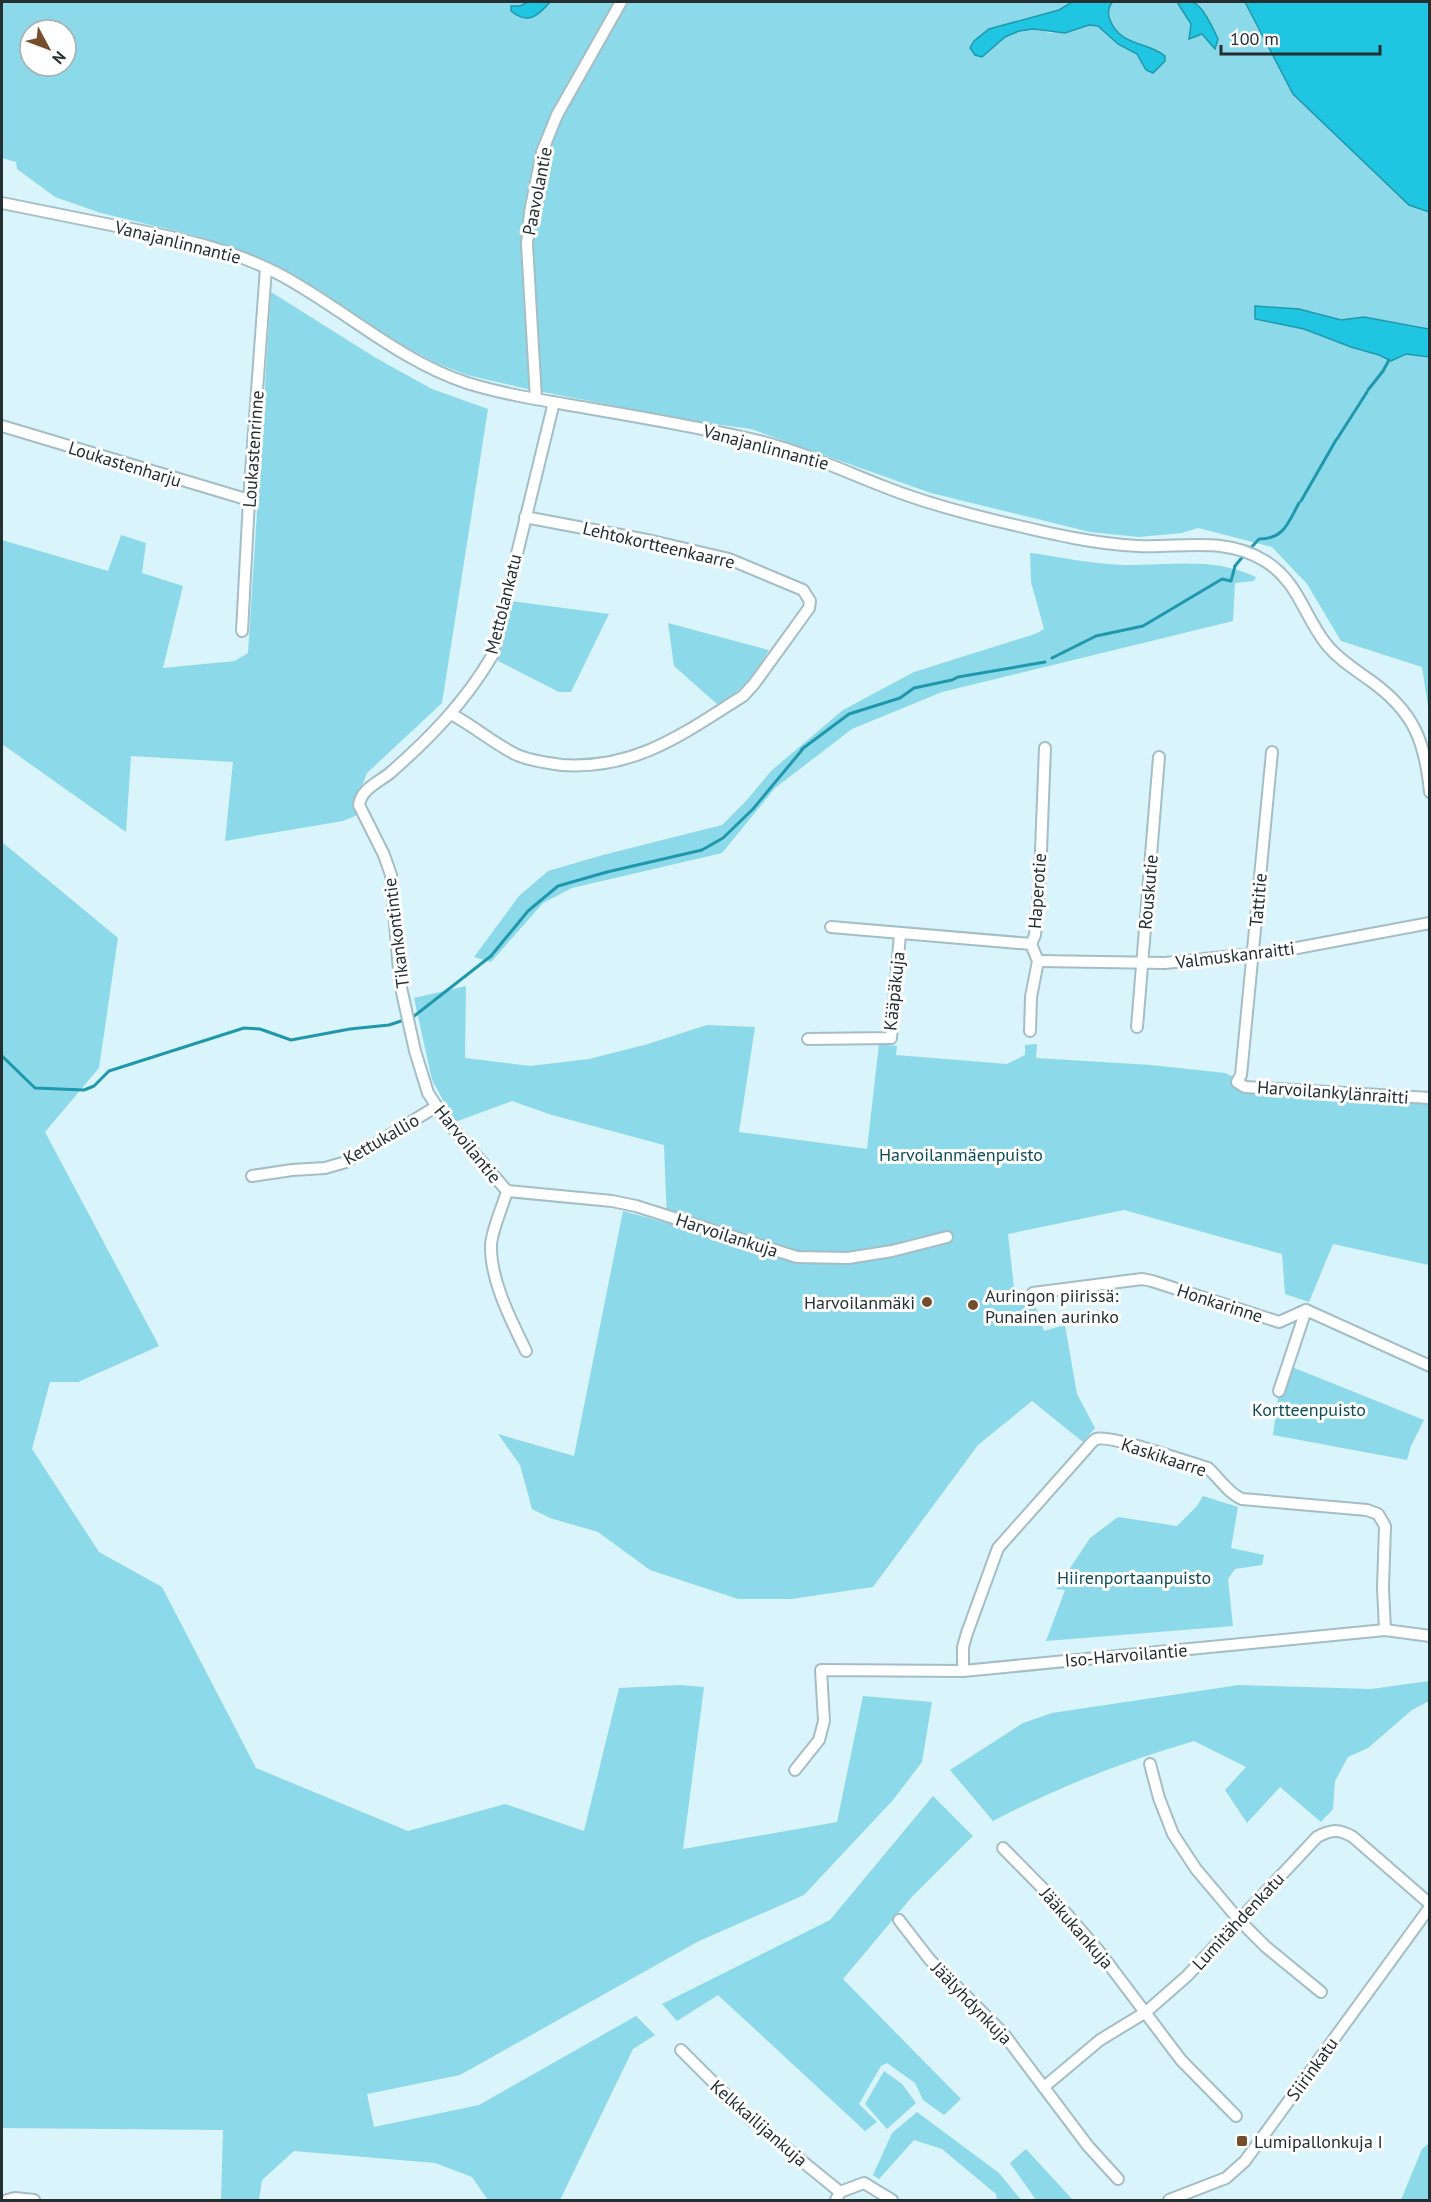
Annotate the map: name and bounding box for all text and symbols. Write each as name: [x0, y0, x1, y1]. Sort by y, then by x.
north arrow: [18, 18, 78, 78]
scale bar: [1221, 18, 1380, 56]
text: 100 m: [1230, 27, 1279, 50]
text: N: [48, 47, 70, 68]
street label: Paavolantie: [517, 145, 557, 237]
street label: Vanajanlinnantie: [112, 215, 243, 269]
street label: Loukastenrinne: [237, 390, 269, 508]
street label: Vanajanlinnantie: [700, 419, 831, 475]
street label: Loukastenharju: [66, 436, 184, 492]
street label: Lehtokortteenkaarre: [581, 516, 737, 574]
street label: Mettolankatu: [479, 552, 527, 656]
street label: Haperotie: [1023, 852, 1051, 930]
street label: Rouskutie: [1133, 854, 1163, 930]
street label: Tattitie: [1244, 872, 1272, 928]
street label: Tikankontintie: [378, 877, 414, 989]
street label: Valmuskanraitti: [1173, 936, 1296, 974]
street label: Kääpäkuja: [878, 950, 910, 1032]
street label: Harvoilankylänraitti: [1256, 1075, 1410, 1109]
street label: Harvoilantie: [429, 1100, 507, 1188]
street label: Kettukallio: [339, 1108, 423, 1170]
park label: Harvoilanmäenpuisto: [879, 1143, 1043, 1166]
street label: Harvoilankuja: [673, 1208, 781, 1262]
street label: Honkarinne: [1174, 1278, 1266, 1328]
place label: Auringon piirissä: Punainen aurinko: [985, 1284, 1119, 1328]
place label: Harvoilanmäki: [804, 1291, 915, 1314]
marker: Harvoilanmäki: [920, 1295, 934, 1309]
marker: Auringon piirissä: Punainen aurinko: [966, 1298, 980, 1312]
park label: Kortteenpuisto: [1252, 1398, 1366, 1421]
street label: Kaskikaarre: [1118, 1432, 1210, 1482]
park label: Hiirenportaanpuisto: [1057, 1566, 1211, 1589]
street label: Iso-Harvoilantie: [1064, 1638, 1188, 1672]
street label: Lumitähdenkatu: [1187, 1867, 1289, 1975]
street label: Jääkukankuja: [1035, 1882, 1119, 1974]
street label: Jäälyhdynkuja: [926, 1956, 1017, 2049]
street label: Siirinkatu: [1281, 2033, 1343, 2105]
street label: Kelkkailijankuja: [706, 2075, 812, 2171]
place label: Lumipallonkuja I: [1254, 2130, 1383, 2153]
marker: Lumipallonkuja I: [1235, 2134, 1249, 2148]

